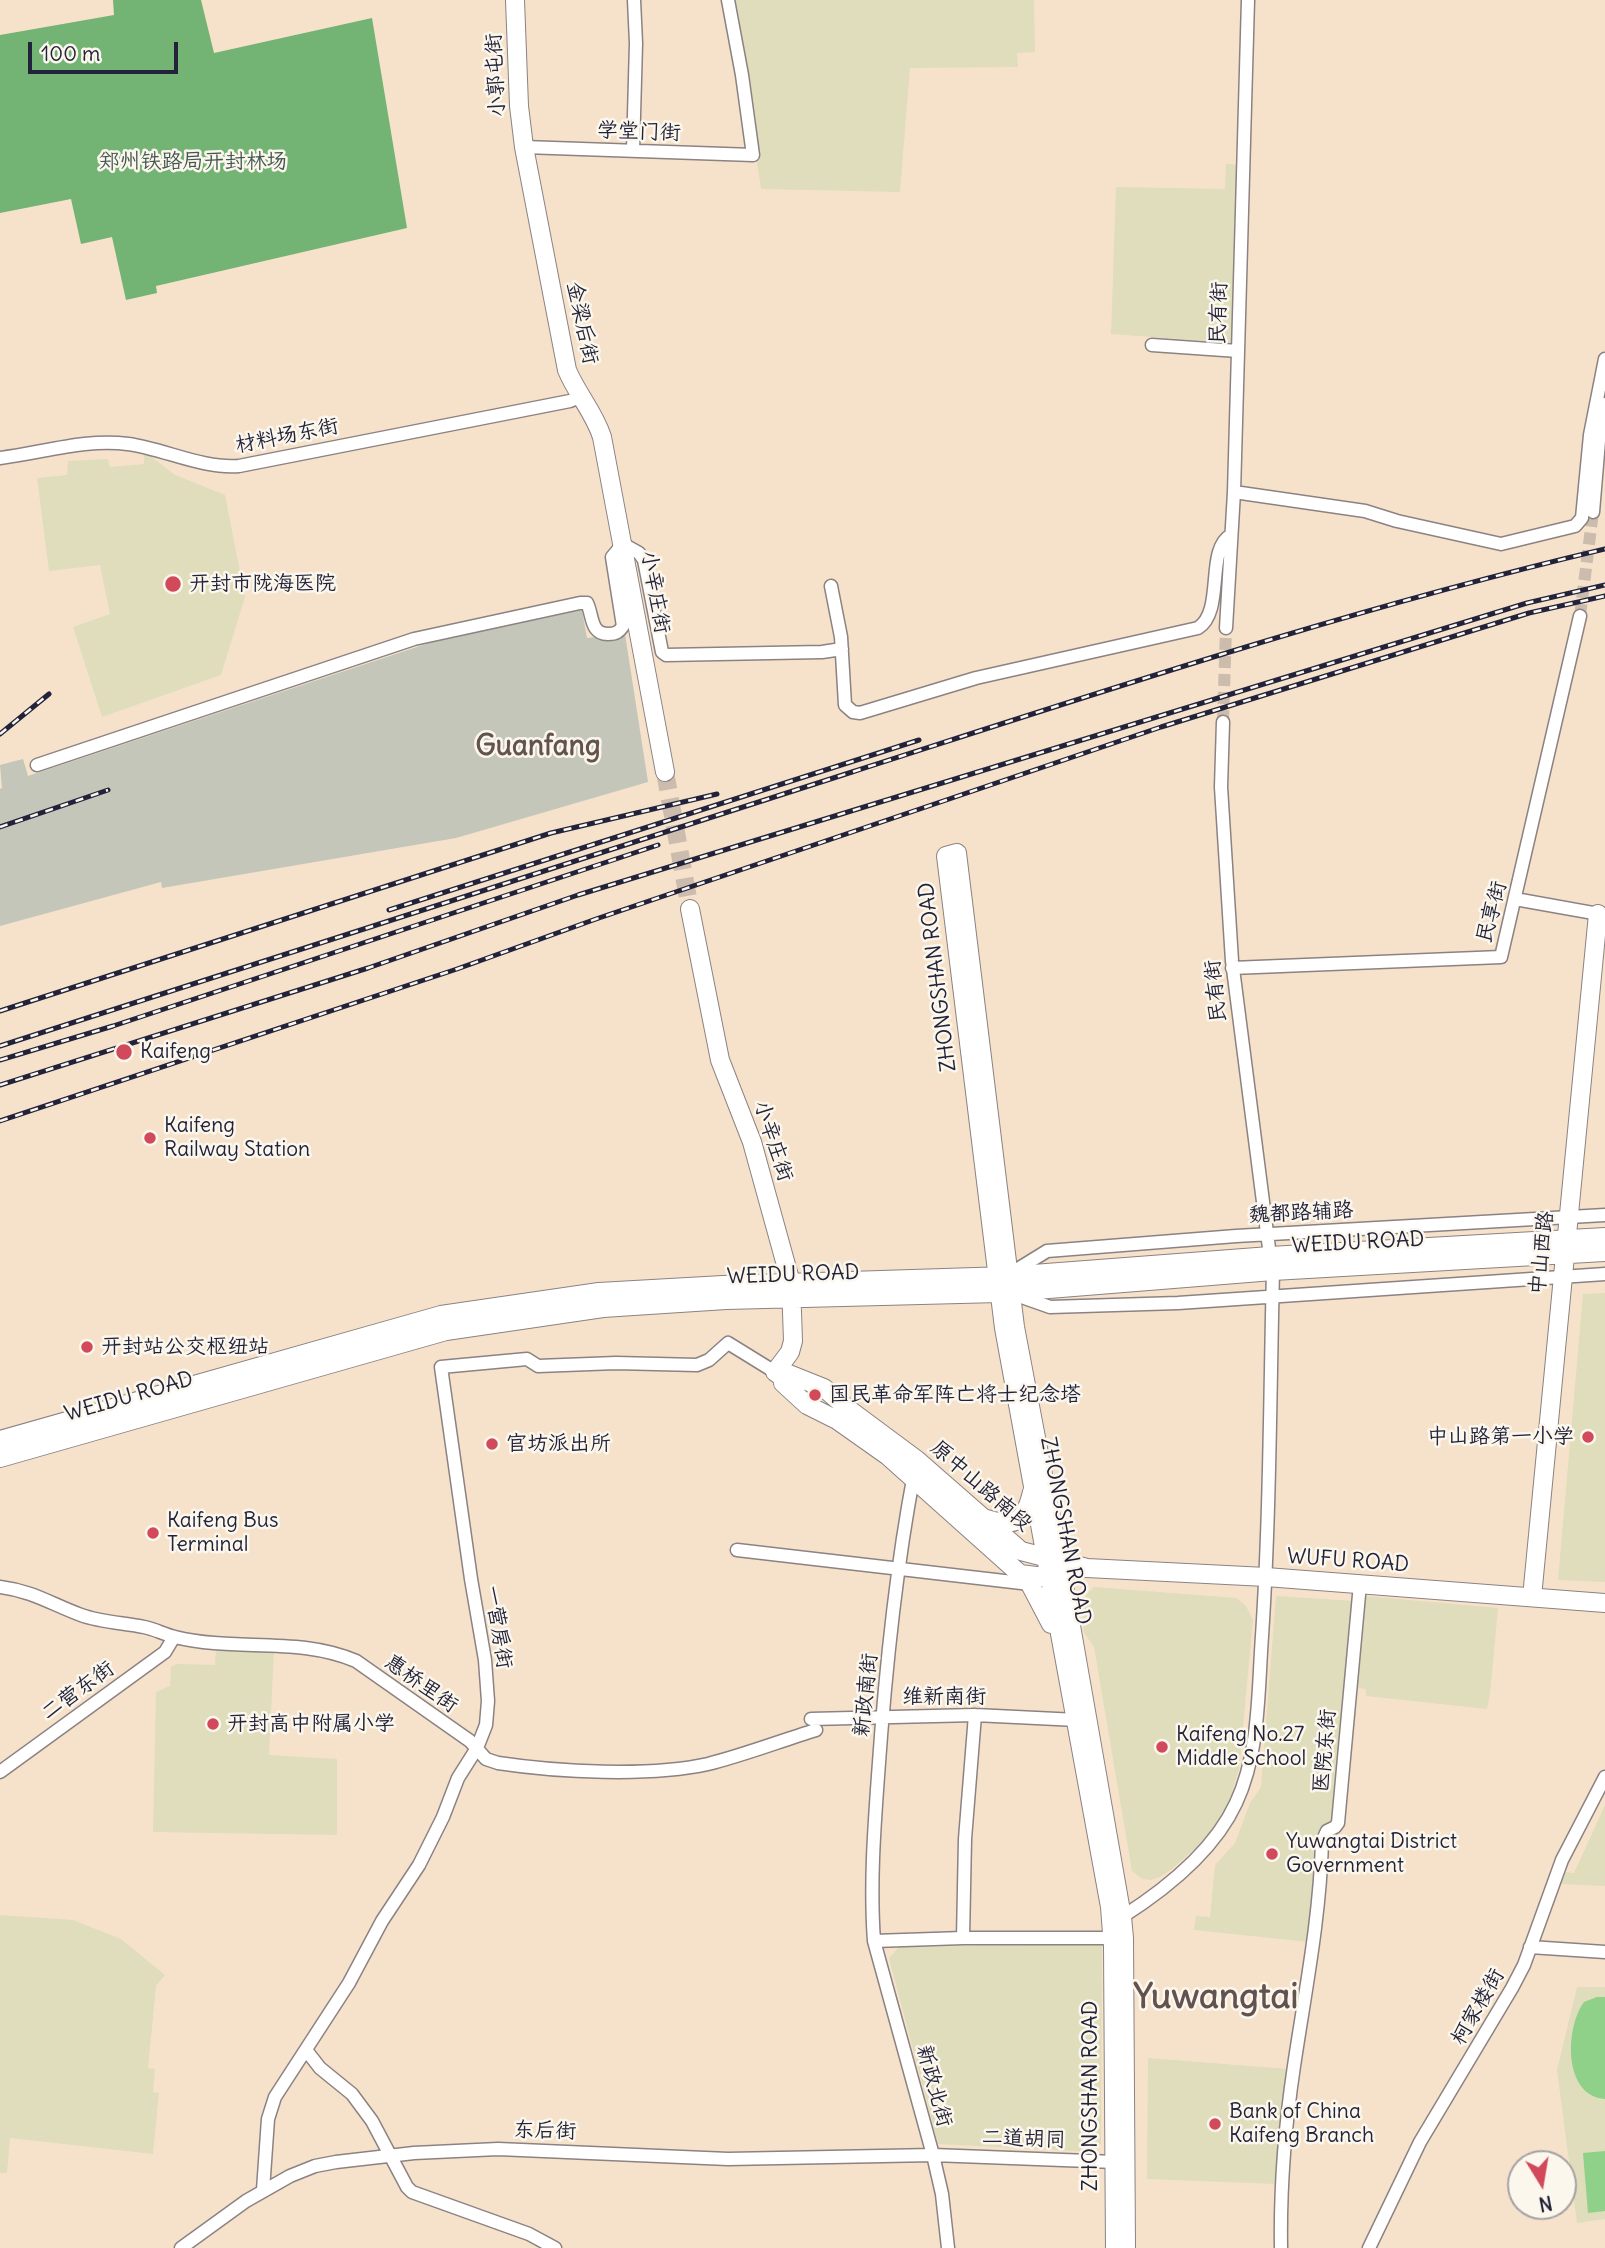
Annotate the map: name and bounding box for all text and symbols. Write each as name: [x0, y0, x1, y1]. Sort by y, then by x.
scale bar: [32, 28, 182, 72]
street label: 小郭屯街: [481, 32, 511, 118]
text: 100 m: [41, 40, 100, 67]
street label: 学堂门街: [597, 118, 681, 146]
park label: 郑州铁路局开封林场: [99, 149, 287, 175]
street label: 金梁后街: [561, 279, 603, 367]
street label: 民有街: [1205, 281, 1233, 345]
street label: 材料场东街: [233, 414, 341, 458]
street label: 小辛庄街: [635, 548, 675, 636]
place label: 开封市陇海医院: [189, 571, 336, 597]
marker: 开封市陇海医院: [163, 574, 183, 594]
district label: Guanfang: [475, 730, 601, 764]
street label: 民享街: [1472, 878, 1512, 946]
street label: ZHONGSHAN ROAD: [914, 881, 962, 1073]
street label: 民有街: [1200, 958, 1232, 1024]
place label: Kaifeng: [140, 1039, 211, 1065]
marker: Kaifeng: [114, 1042, 134, 1062]
street label: 小辛庄街: [748, 1097, 798, 1185]
place label: Kaifeng Railway Station: [164, 1113, 310, 1163]
marker: Kaifeng Railway Station: [142, 1130, 158, 1146]
street label: 魏都路辅路: [1248, 1198, 1354, 1228]
street label: 中山西路: [1525, 1210, 1559, 1296]
street label: WEIDU ROAD: [1291, 1227, 1425, 1259]
street label: WEIDU ROAD: [726, 1260, 860, 1290]
place label: 开封站公交枢纽站: [101, 1334, 269, 1360]
marker: 开封站公交枢纽站: [79, 1339, 95, 1355]
street label: WEIDU ROAD: [62, 1367, 196, 1427]
place label: 国民革命军阵亡将士纪念塔: [829, 1382, 1081, 1408]
marker: 国民革命军阵亡将士纪念塔: [807, 1387, 823, 1403]
place label: 中山路第一小学: [1427, 1424, 1574, 1450]
marker: 中山路第一小学: [1580, 1429, 1596, 1445]
place label: 官坊派出所: [506, 1431, 611, 1457]
street label: 原中山路南段: [925, 1435, 1037, 1537]
street label: ZHONGSHAN ROAD: [1034, 1435, 1096, 1627]
marker: 官坊派出所: [484, 1436, 500, 1452]
place label: Kaifeng Bus Terminal: [167, 1508, 279, 1558]
marker: Kaifeng Bus Terminal: [145, 1525, 161, 1541]
street label: WUFU ROAD: [1286, 1544, 1410, 1578]
street label: 一营房街: [479, 1584, 517, 1670]
street label: 惠桥里街: [379, 1650, 463, 1718]
street label: 新政南街: [849, 1652, 883, 1738]
street label: 二营东街: [37, 1656, 119, 1726]
street label: 维新南街: [902, 1684, 986, 1710]
street label: 医院东街: [1309, 1708, 1341, 1794]
place label: 开封高中附属小学: [227, 1711, 395, 1737]
marker: 开封高中附属小学: [205, 1716, 221, 1732]
place label: Kaifeng No.27 Middle School: [1176, 1722, 1306, 1772]
marker: Kaifeng No.27 Middle School: [1154, 1739, 1170, 1755]
place label: Yuwangtai District Government: [1286, 1829, 1457, 1879]
marker: Yuwangtai District Government: [1264, 1846, 1280, 1862]
street label: 柯家楼街: [1446, 1964, 1510, 2050]
district label: Yuwangtai: [1134, 1977, 1298, 2019]
street label: ZHONGSHAN ROAD: [1078, 2001, 1104, 2191]
street label: 新政北街: [911, 2042, 957, 2130]
place label: Bank of China Kaifeng Branch: [1229, 2099, 1374, 2149]
marker: Bank of China Kaifeng Branch: [1207, 2116, 1223, 2132]
street label: 东后街: [513, 2117, 577, 2145]
street label: 二道胡同: [982, 2125, 1066, 2153]
north arrow: [1507, 2150, 1577, 2220]
text: N: [1537, 2191, 1554, 2217]

